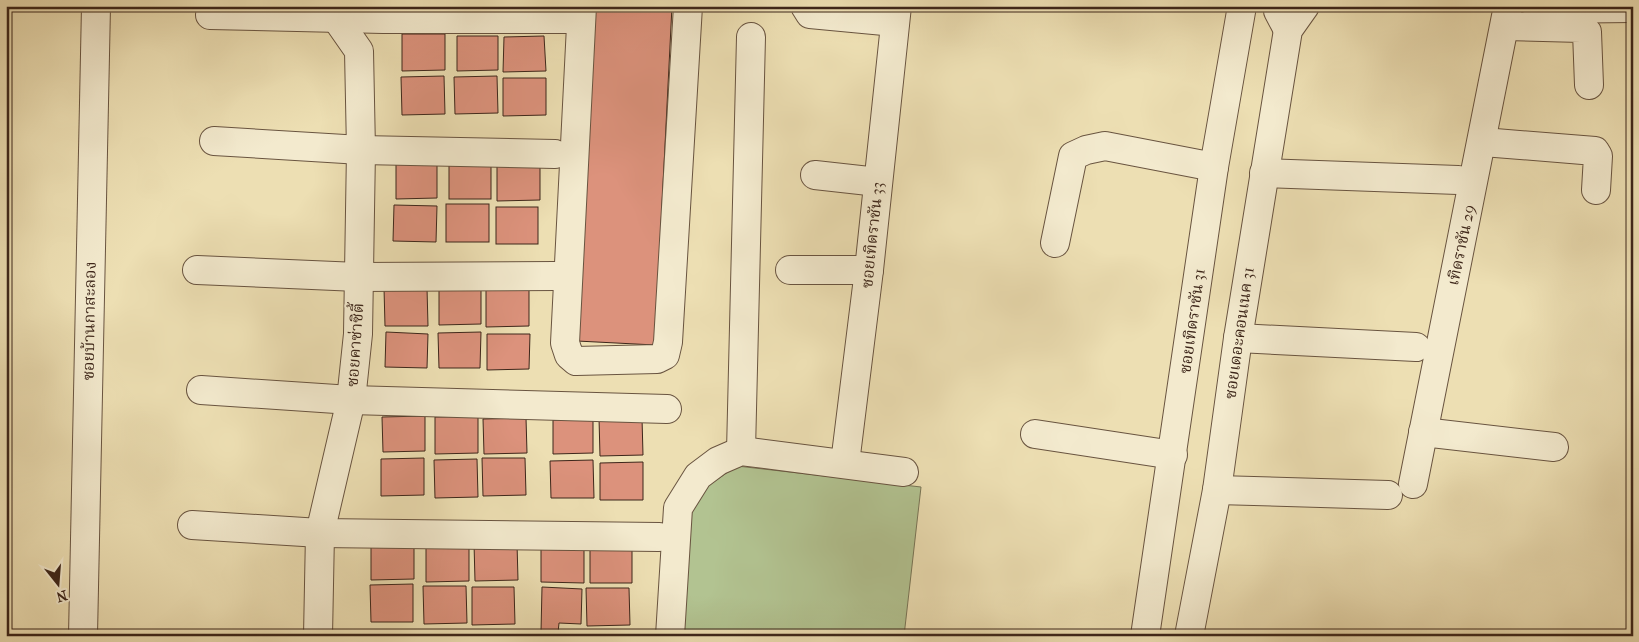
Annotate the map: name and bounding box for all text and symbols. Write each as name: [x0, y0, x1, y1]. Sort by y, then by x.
street label: ซอยเทิดราชัน 33: [857, 181, 887, 289]
street label: เทิดราชัน 29: [1443, 203, 1479, 287]
street label: ซอยบ้านกาสะลอง: [78, 261, 100, 381]
street label: ซอยเดอะคอนเนค 31: [1220, 266, 1258, 400]
street label: ซอยเทิดราชัน 31: [1175, 267, 1209, 375]
street label: ซอยคาซ่าซิตี้: [341, 301, 367, 388]
north arrow: [32, 560, 82, 610]
text: N: [54, 586, 69, 606]

